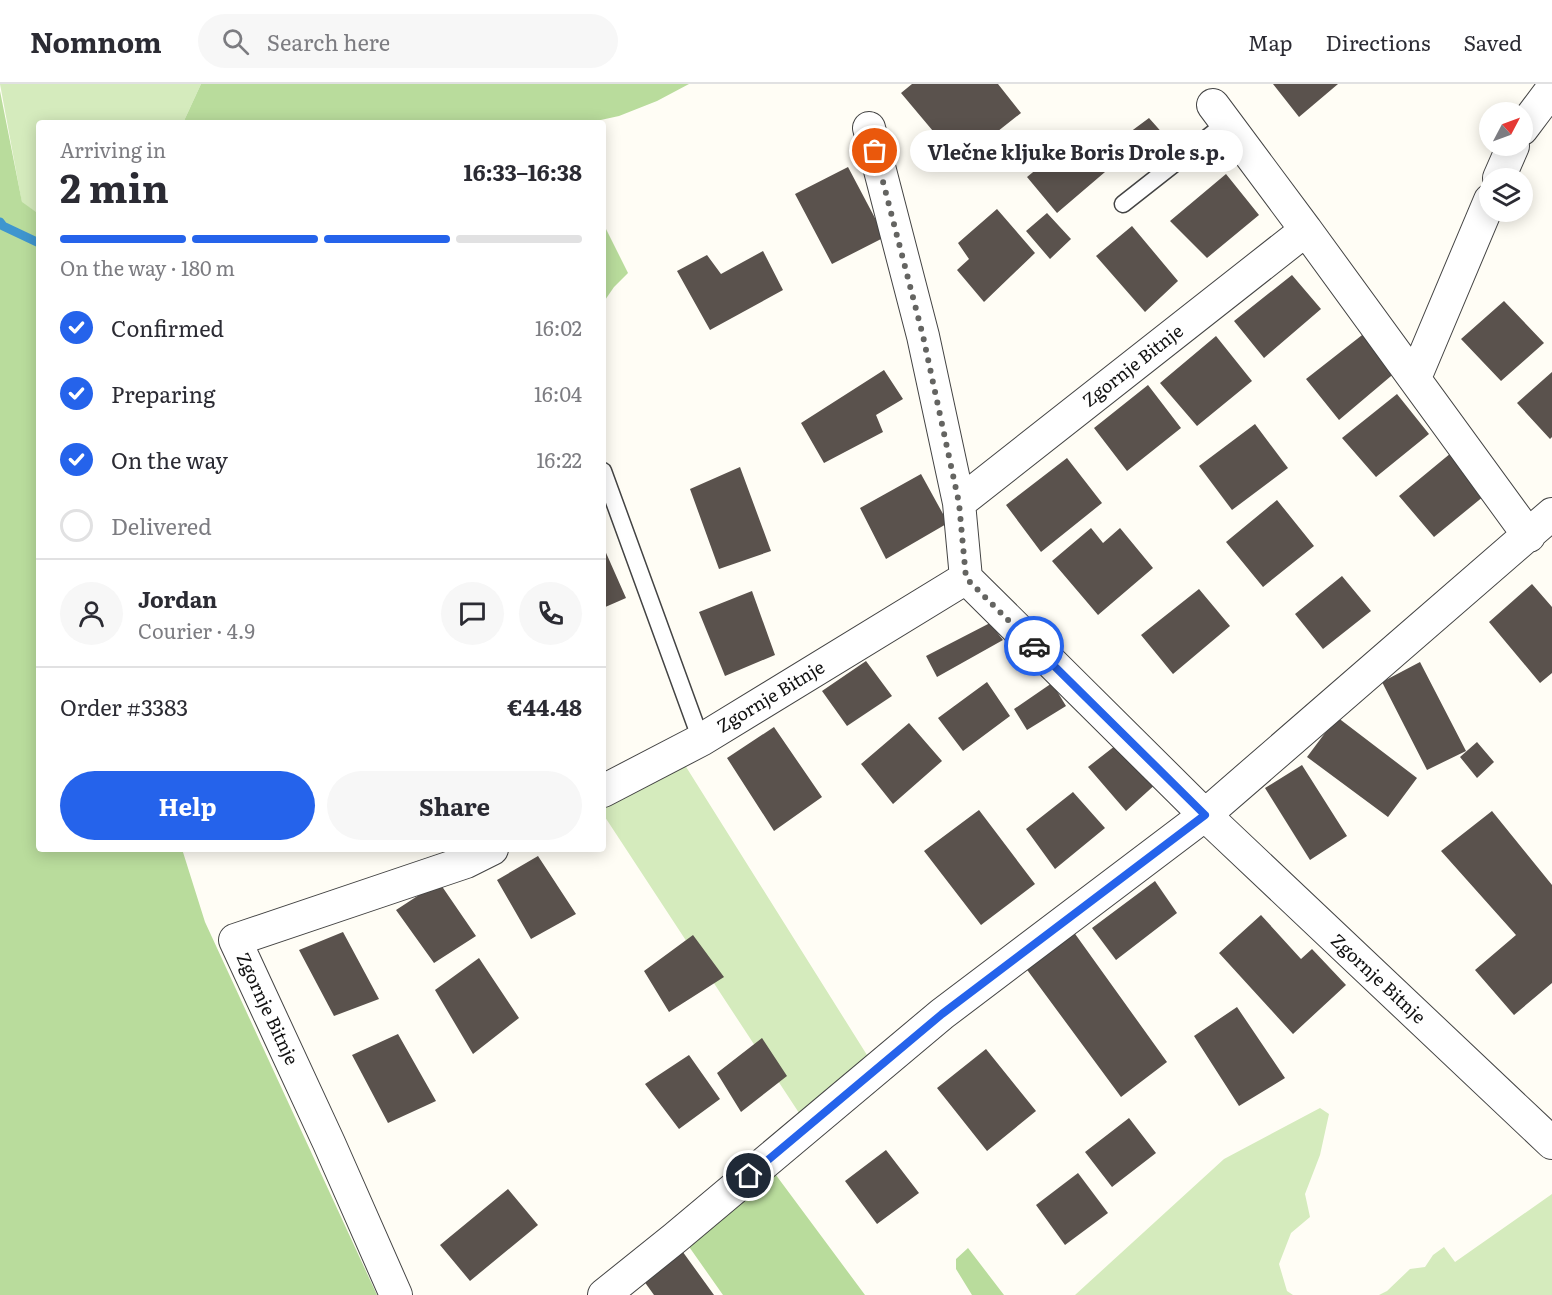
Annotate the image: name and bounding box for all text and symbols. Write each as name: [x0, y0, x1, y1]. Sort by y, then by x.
search box: [198, 14, 618, 68]
text: Nomnom: [30, 20, 162, 62]
icon: search: [219, 25, 252, 58]
text: Search here: [267, 25, 390, 58]
text: Map: [1248, 26, 1293, 57]
text: Directions: [1326, 26, 1431, 57]
text: Saved: [1464, 26, 1522, 57]
north arrow: [1479, 102, 1533, 156]
map controls: [1479, 102, 1533, 222]
pin: [849, 125, 900, 176]
callout: Vlečne kljuke Boris Drole s.p.: [911, 130, 1244, 172]
text: Arriving in: [60, 134, 166, 164]
icon: bag: [858, 134, 891, 167]
text: Vlečne kljuke Boris Drole s.p.: [927, 136, 1226, 166]
text: 16:33–16:38: [464, 155, 582, 188]
text: 2 min: [60, 157, 169, 215]
button: layers: [1479, 168, 1533, 222]
text: On the way · 180 m: [60, 252, 235, 282]
icon: check: [60, 311, 93, 344]
text: Confirmed: [111, 311, 224, 344]
text: 16:02: [535, 312, 582, 342]
street label: Zgornje Bitnje: [1076, 317, 1188, 413]
icon: check: [60, 377, 93, 410]
text: Preparing: [111, 377, 215, 410]
text: 16:04: [534, 378, 582, 408]
icon: check: [60, 443, 93, 476]
text: On the way: [111, 443, 228, 476]
text: 16:22: [536, 444, 582, 474]
text: Delivered: [111, 509, 212, 542]
button: person: [60, 582, 123, 645]
text: Jordan: [138, 582, 217, 615]
button: chat: [441, 582, 504, 645]
button: phone: [519, 582, 582, 645]
text: Courier · 4.9: [138, 615, 255, 645]
courier: [1004, 616, 1064, 676]
icon: car: [1018, 630, 1051, 663]
street label: Zgornje Bitnje: [711, 653, 829, 739]
text: Order #3383: [60, 690, 188, 723]
text: €44.48: [507, 690, 582, 723]
button: Help: [60, 771, 315, 840]
button: Share: [327, 771, 582, 840]
street label: Zgornje Bitnje: [1325, 927, 1433, 1029]
street label: Zgornje Bitnje: [230, 948, 306, 1069]
pin: [723, 1150, 774, 1201]
icon: home: [732, 1159, 765, 1192]

